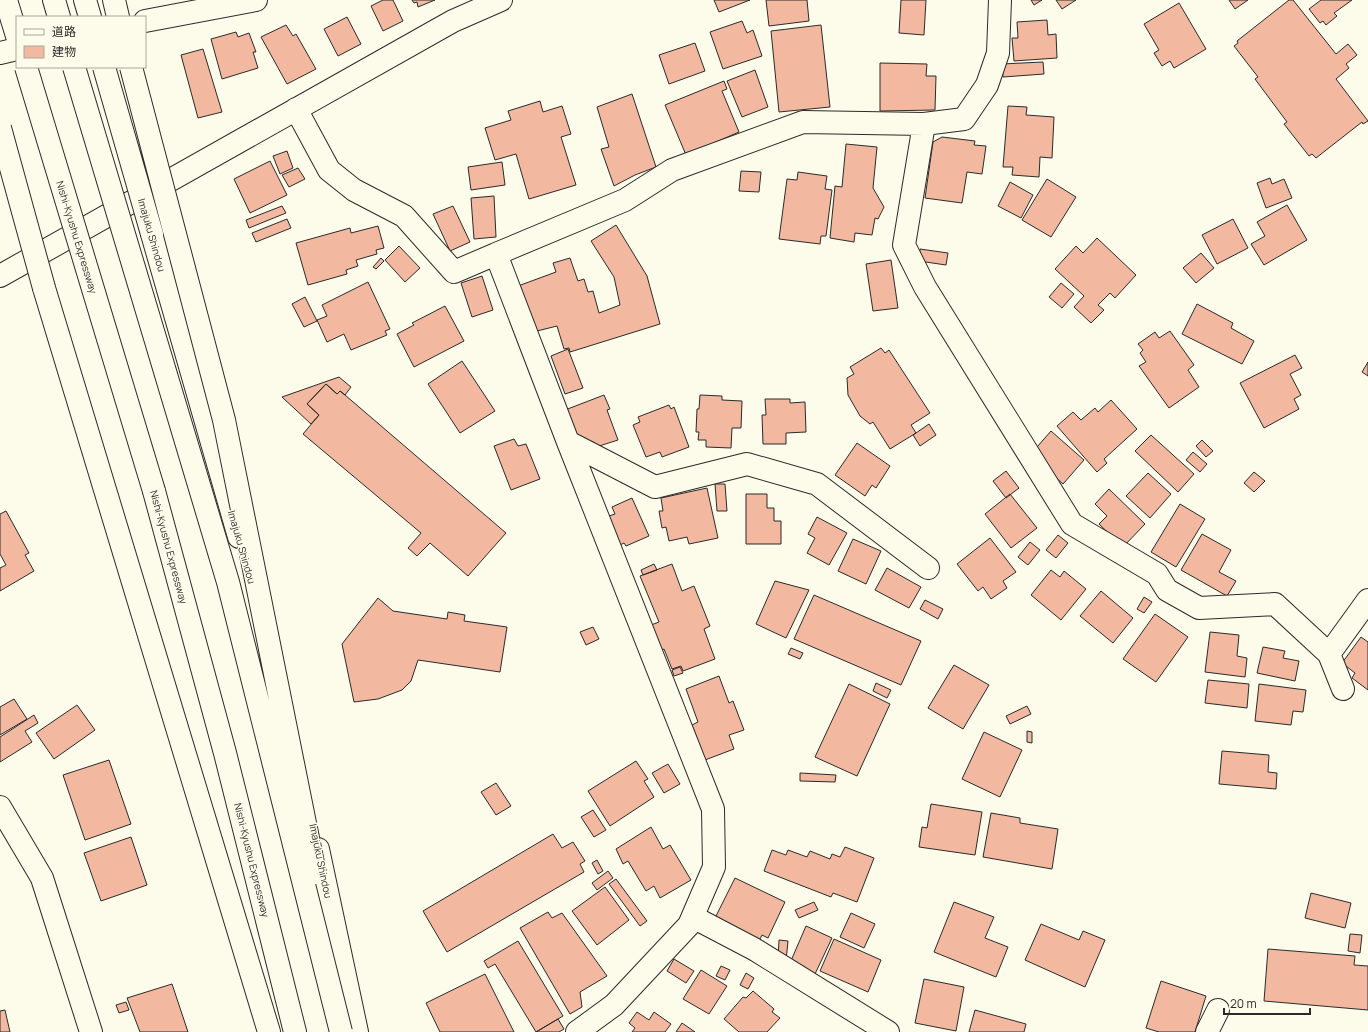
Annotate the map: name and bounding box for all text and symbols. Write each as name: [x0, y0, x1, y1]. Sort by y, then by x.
legend: [16, 16, 146, 68]
text: 道路: [52, 23, 76, 40]
text: 建物: [52, 43, 76, 60]
street label: Nishi-Kyushu Expressway: [53, 179, 101, 296]
street label: Imajuku Shindou: [135, 197, 169, 273]
street label: Nishi-Kyushu Expressway: [147, 489, 191, 606]
street label: Imajuku Shindou: [225, 509, 259, 585]
street label: Nishi-Kyushu Expressway: [231, 801, 273, 919]
street label: Imajuku Shindou: [306, 822, 336, 900]
scale bar: [1224, 990, 1310, 1016]
text: 20 m: [1230, 995, 1257, 1012]

